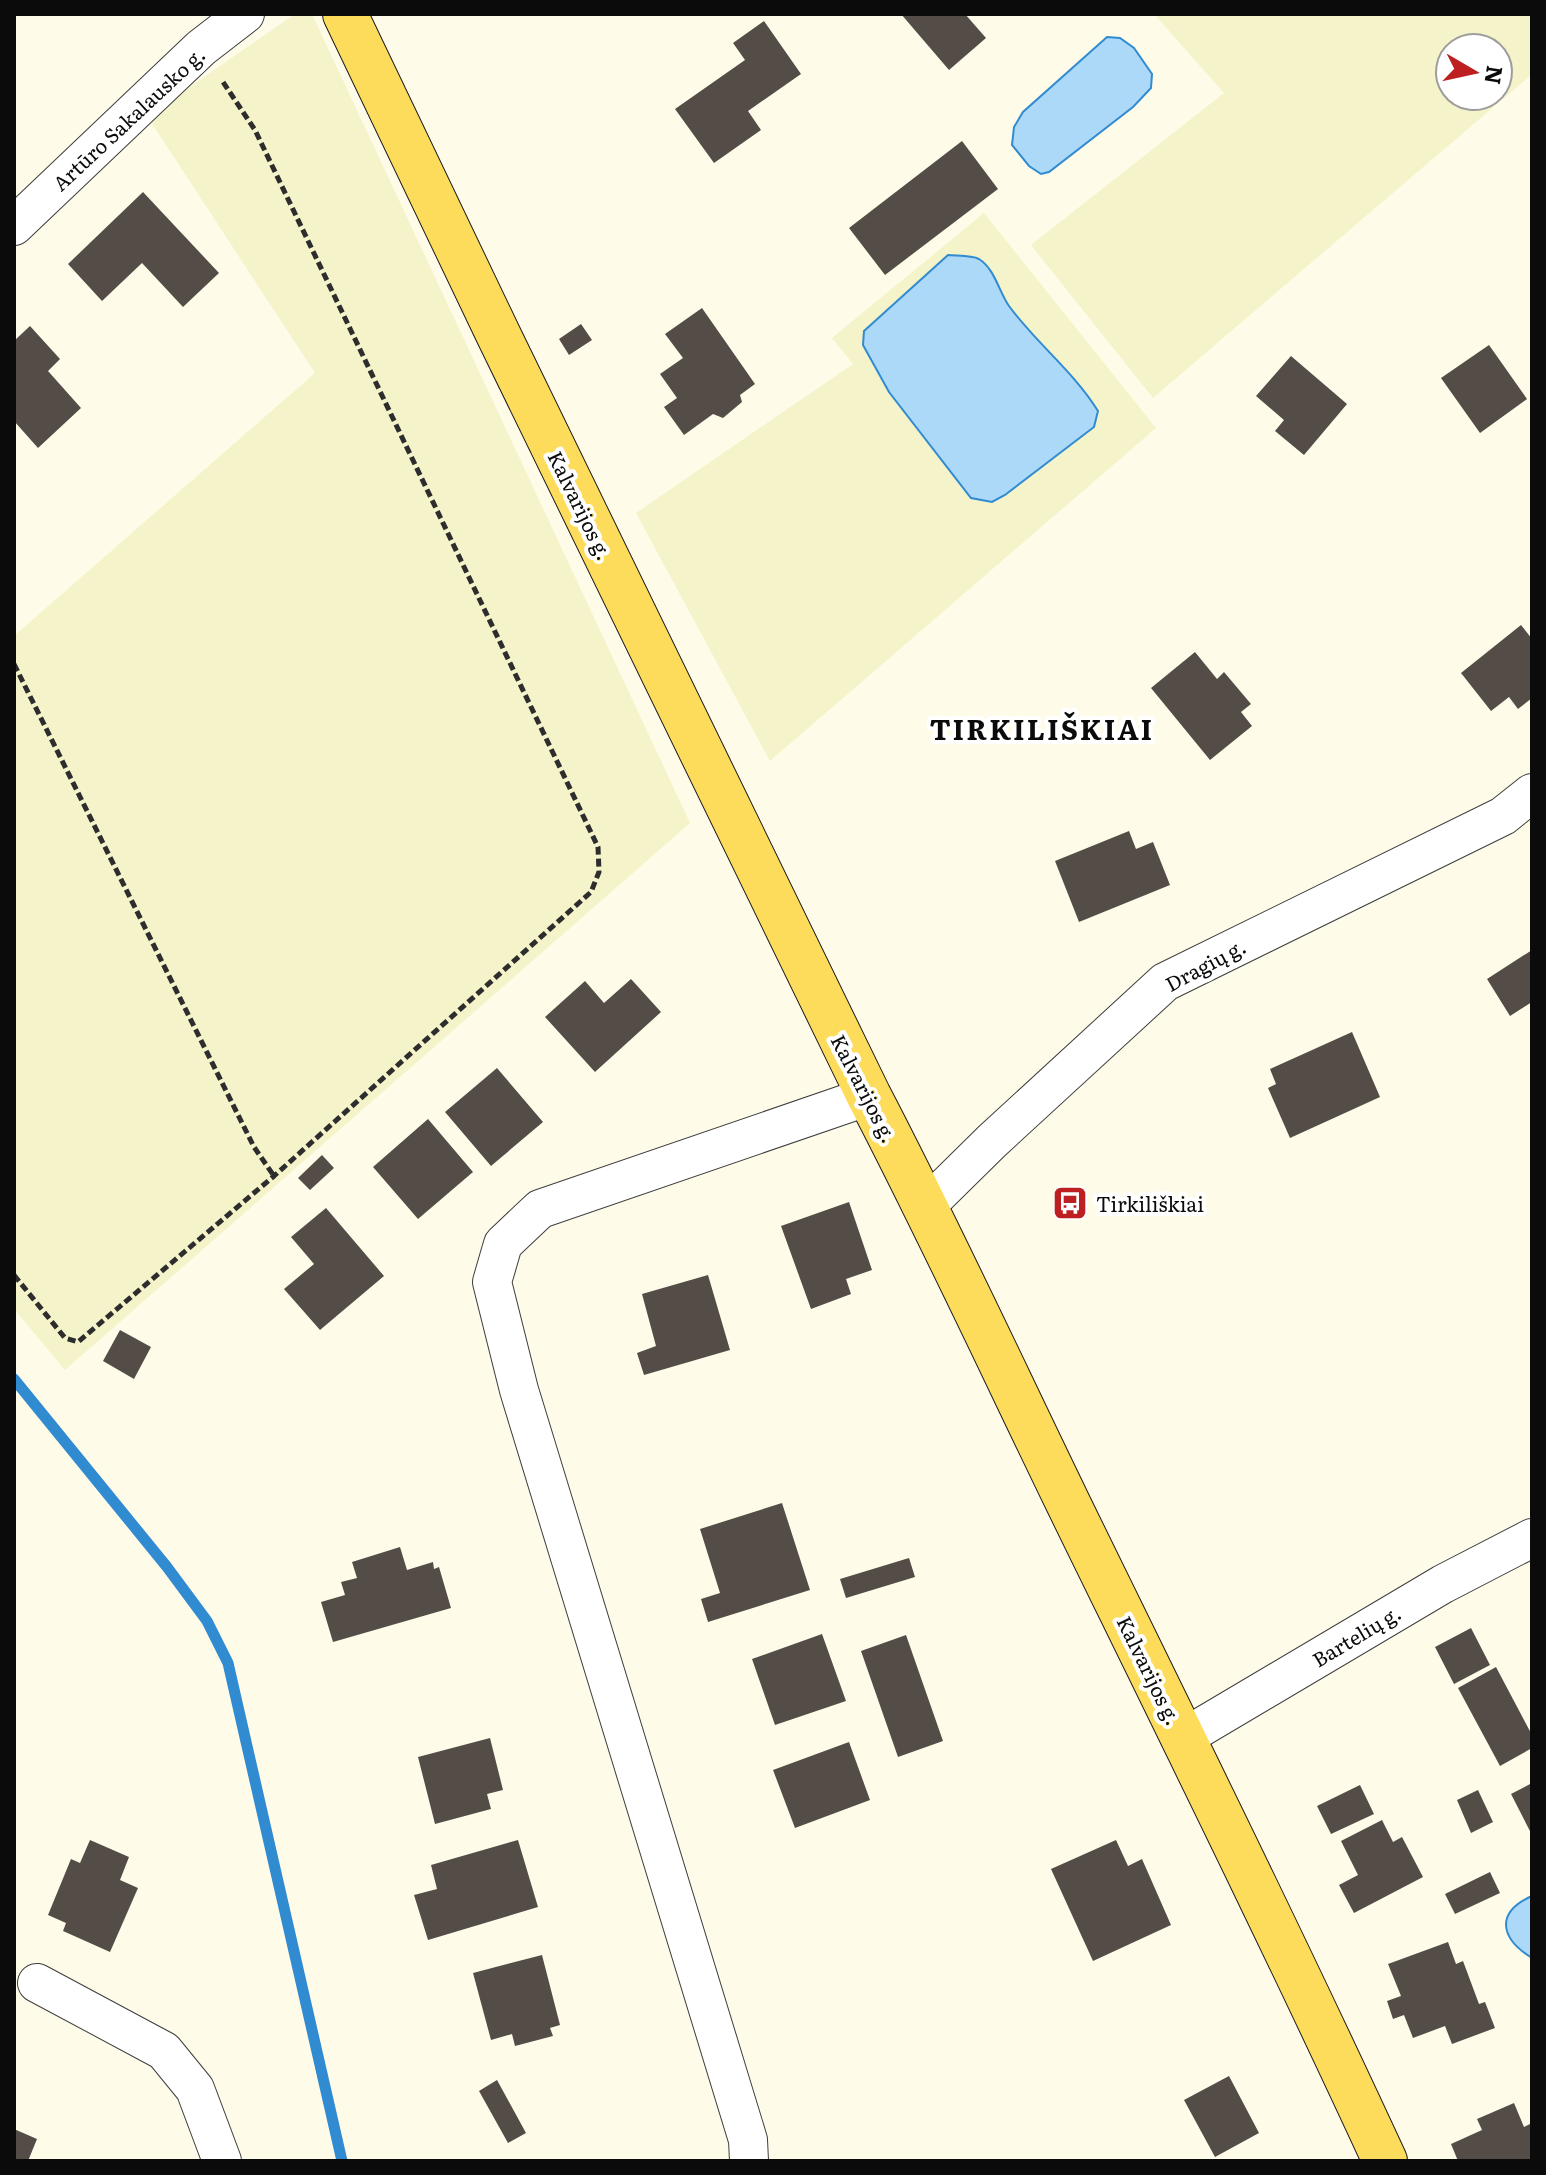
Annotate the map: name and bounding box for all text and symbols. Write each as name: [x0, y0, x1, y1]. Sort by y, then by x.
north arrow: [1434, 32, 1514, 112]
street label: Artūro Sakalausko g.: [45, 39, 211, 197]
text: N: [1477, 64, 1513, 87]
street label: Kalvarijos g.: [542, 445, 620, 565]
district label: TIRKILIŠKIAI: [930, 707, 1154, 749]
street label: Dragių g.: [1159, 930, 1251, 998]
street label: Kalvarijos g.: [825, 1028, 905, 1148]
bus stop icon: Tirkiliškiai: [1051, 1184, 1089, 1222]
place label: Tirkiliškiai: [1096, 1188, 1204, 1218]
street label: Bartelių g.: [1306, 1597, 1406, 1673]
street label: Kalvarijos g.: [1111, 1610, 1189, 1730]

